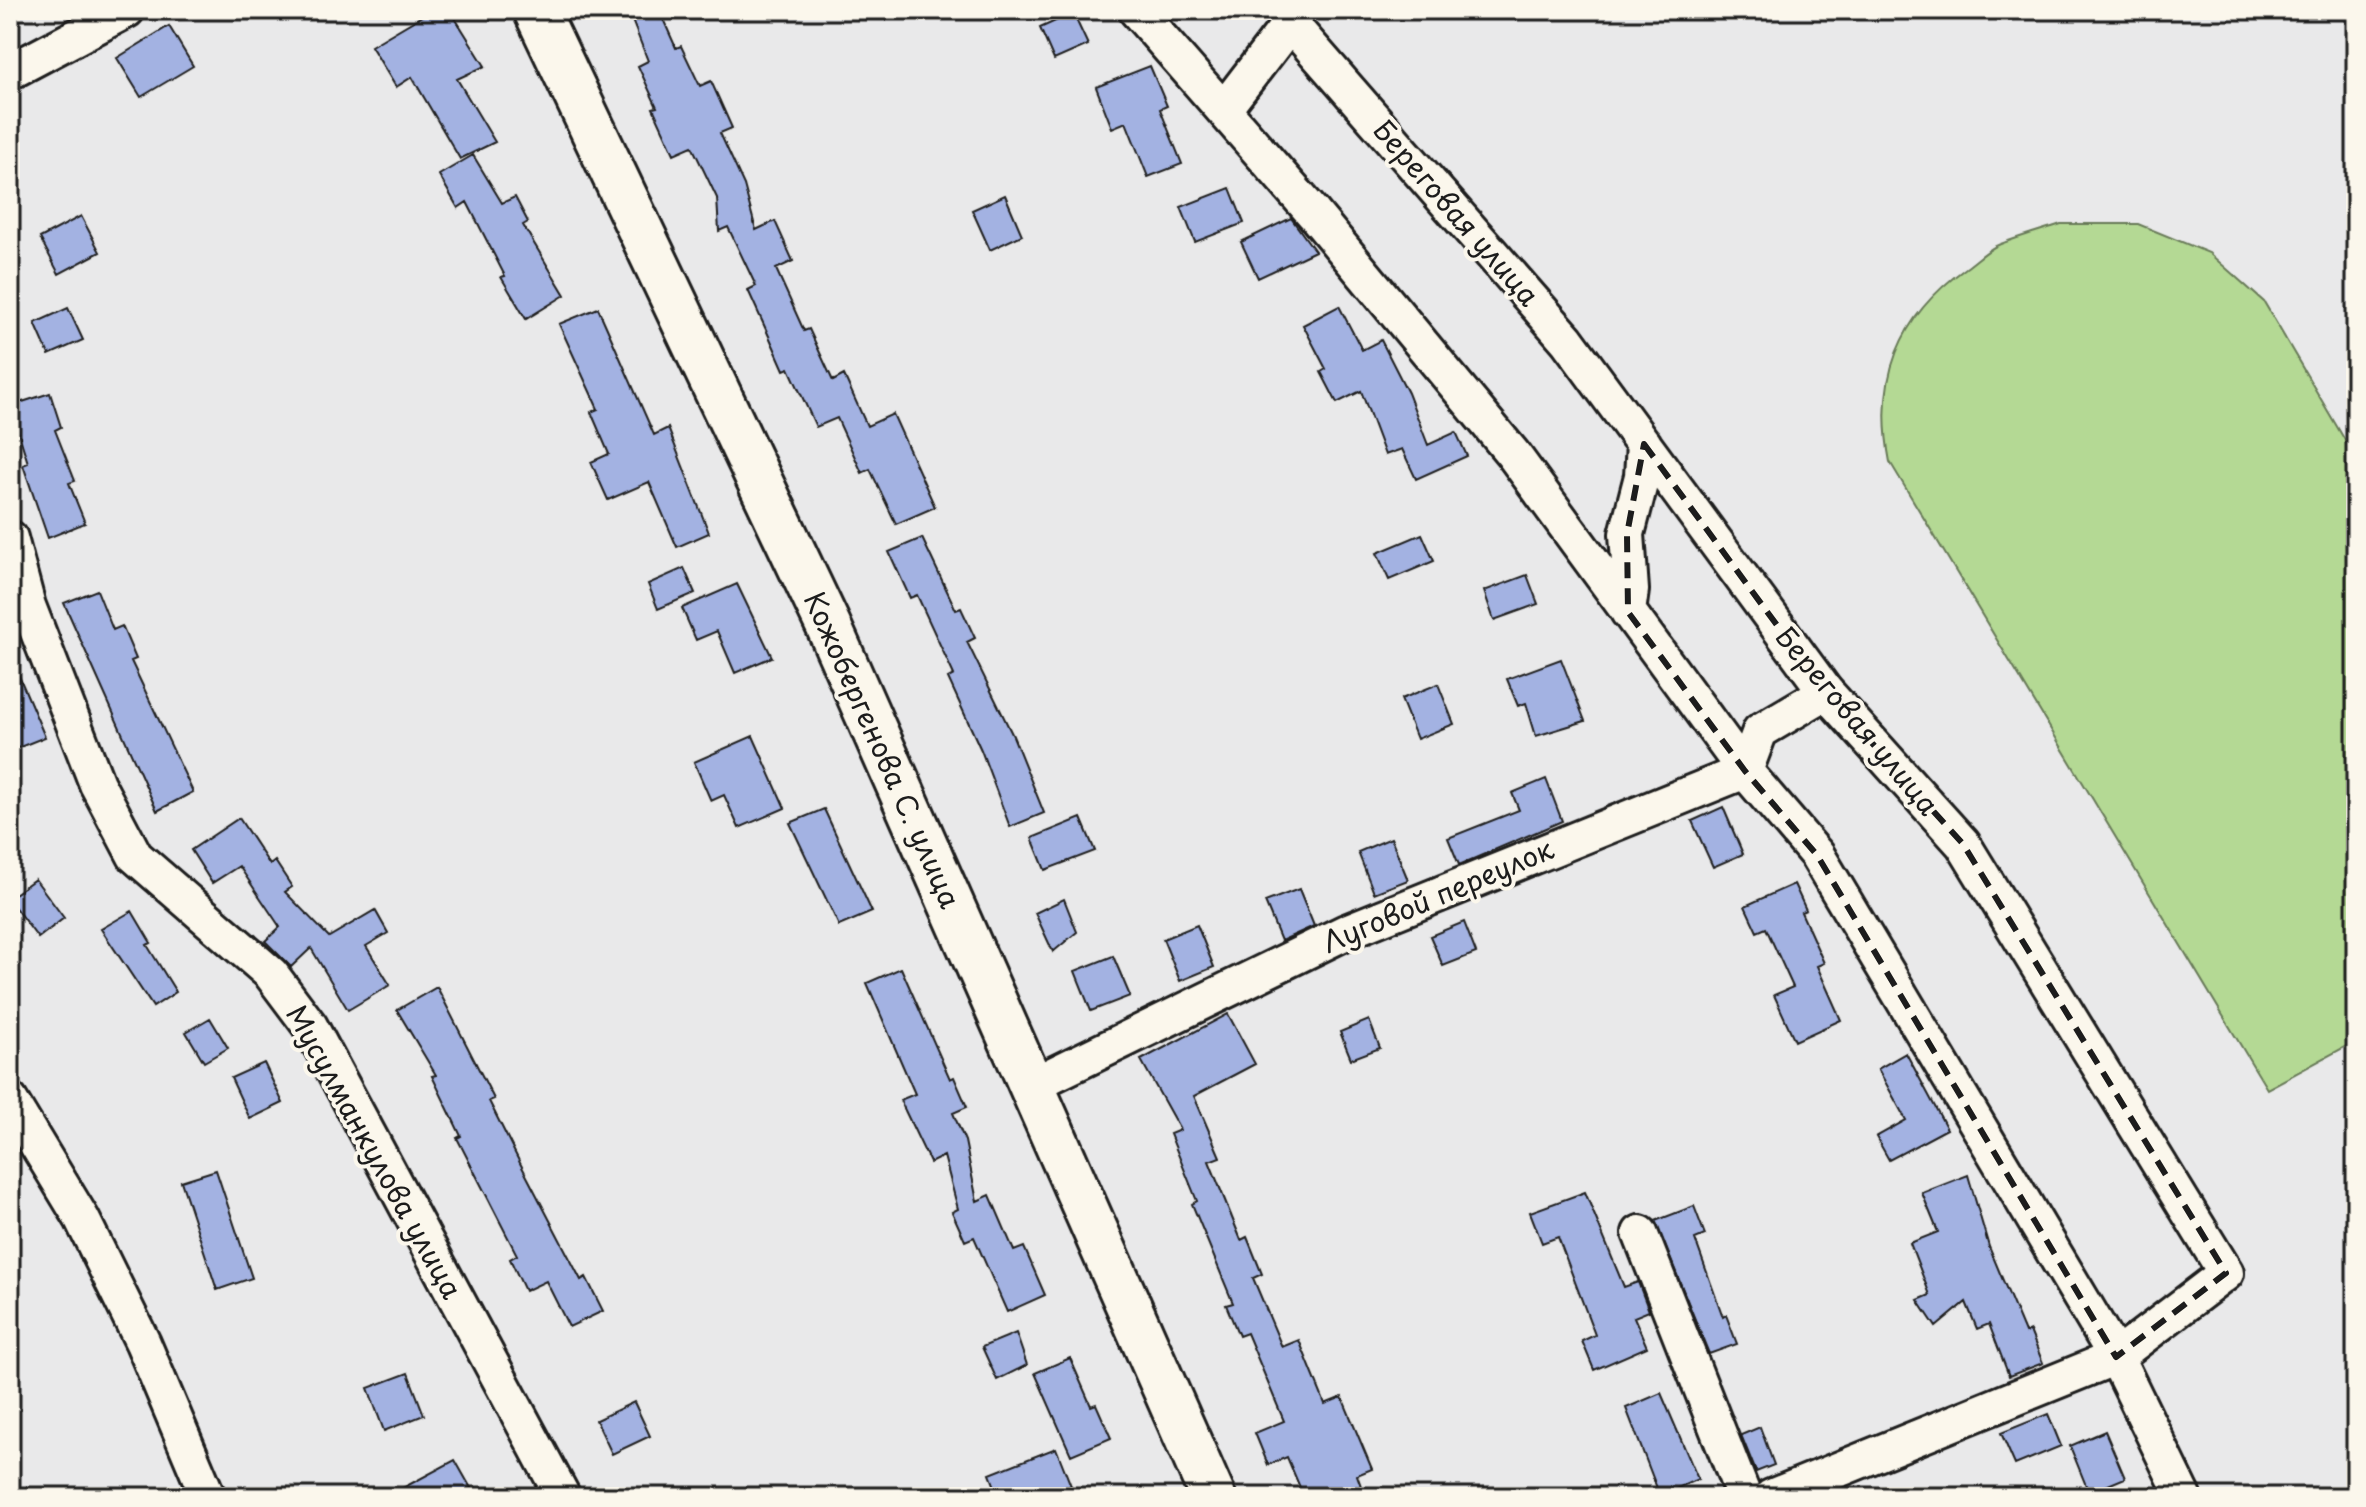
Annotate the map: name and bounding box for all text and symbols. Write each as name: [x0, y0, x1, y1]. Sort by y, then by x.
street label: Береговая улица: [1364, 109, 1551, 315]
street label: Кожобергенова С. улица: [794, 584, 973, 915]
street label: Береговая улица: [1766, 616, 1950, 824]
street label: Луговой переулок: [1315, 826, 1560, 963]
street label: Мусулманкулова улица: [277, 997, 474, 1306]

